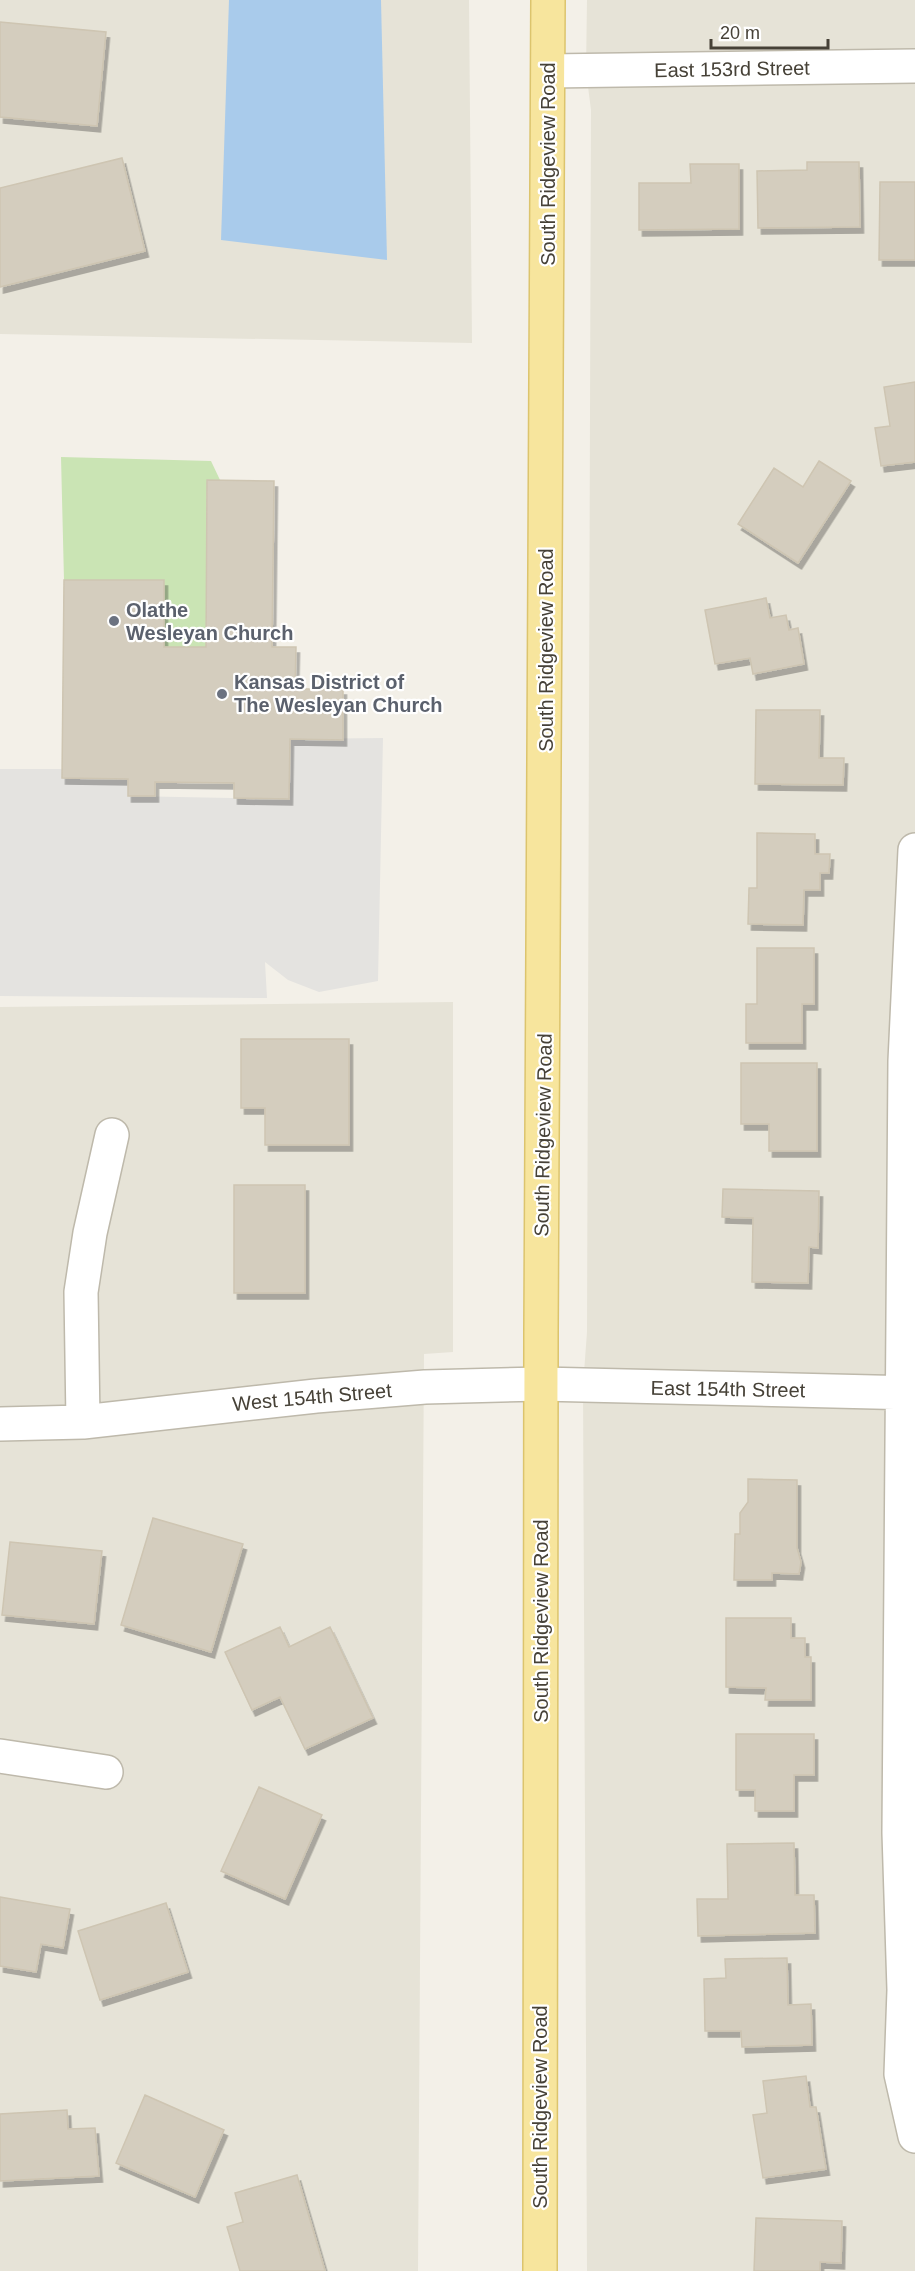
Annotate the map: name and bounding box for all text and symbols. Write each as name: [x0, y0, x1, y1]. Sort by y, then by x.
scale bar: [711, 12, 828, 50]
text: 20 m: [720, 23, 760, 43]
street label: East 153rd Street: [654, 57, 810, 81]
street label: South Ridgeview Road: [537, 62, 559, 266]
street label: South Ridgeview Road: [535, 548, 557, 752]
place label: Olathe Wesleyan Church: [126, 599, 293, 644]
marker: Olathe Wesleyan Church: [107, 614, 121, 628]
place label: Kansas District of The Wesleyan Church: [234, 671, 443, 716]
marker: Kansas District of The Wesleyan Church: [215, 687, 229, 701]
street label: South Ridgeview Road: [530, 1033, 556, 1237]
street label: East 154th Street: [651, 1377, 806, 1401]
street label: West 154th Street: [231, 1379, 393, 1415]
street label: South Ridgeview Road: [530, 1519, 552, 1723]
street label: South Ridgeview Road: [529, 2005, 551, 2209]

